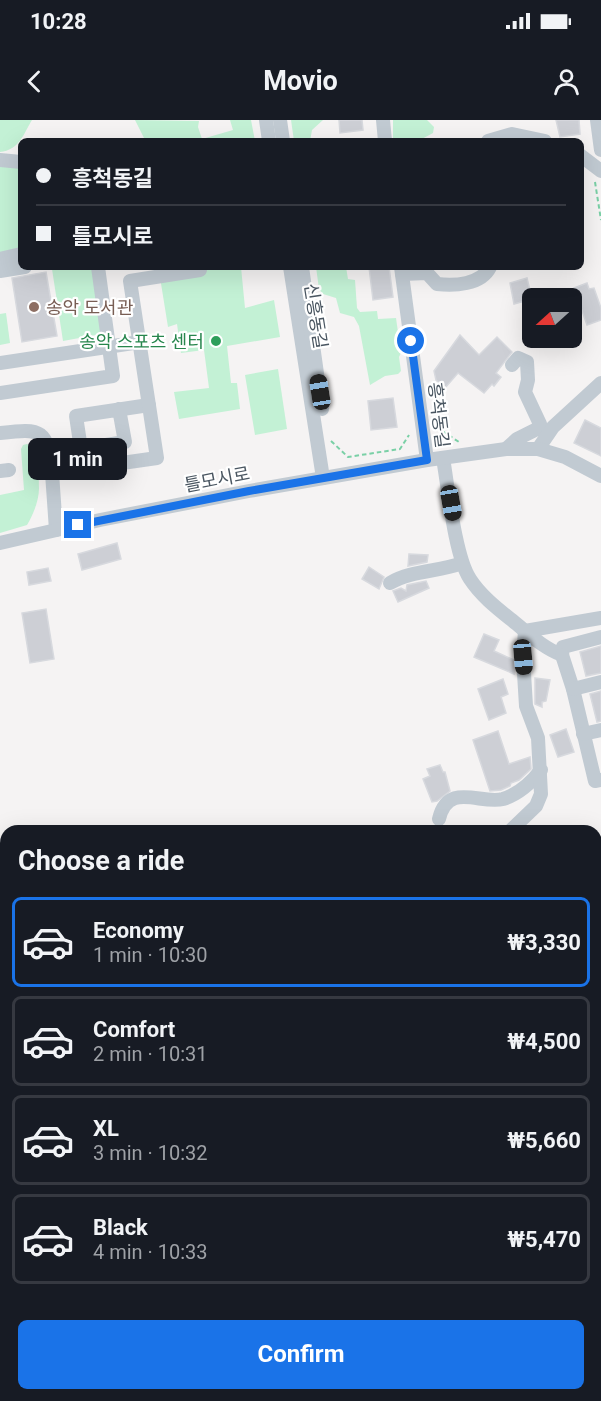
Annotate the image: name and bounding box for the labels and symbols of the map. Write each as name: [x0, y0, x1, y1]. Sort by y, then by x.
street label: 신흥동길: [300, 282, 332, 350]
north arrow: [522, 288, 582, 348]
place label: 송악 도서관: [46, 297, 134, 318]
marker: 송악 도서관: [27, 300, 41, 314]
route start: [397, 327, 424, 354]
place label: 송악 스포츠 센터: [79, 331, 204, 352]
marker: 송악 스포츠 센터: [209, 334, 223, 348]
car: [308, 373, 332, 411]
street label: 흥척동길: [425, 381, 453, 449]
callout: 1 min: [28, 438, 128, 480]
street label: 틀모시로: [182, 462, 252, 496]
car: [439, 484, 463, 522]
route end: [64, 511, 91, 538]
car: [512, 638, 534, 676]

